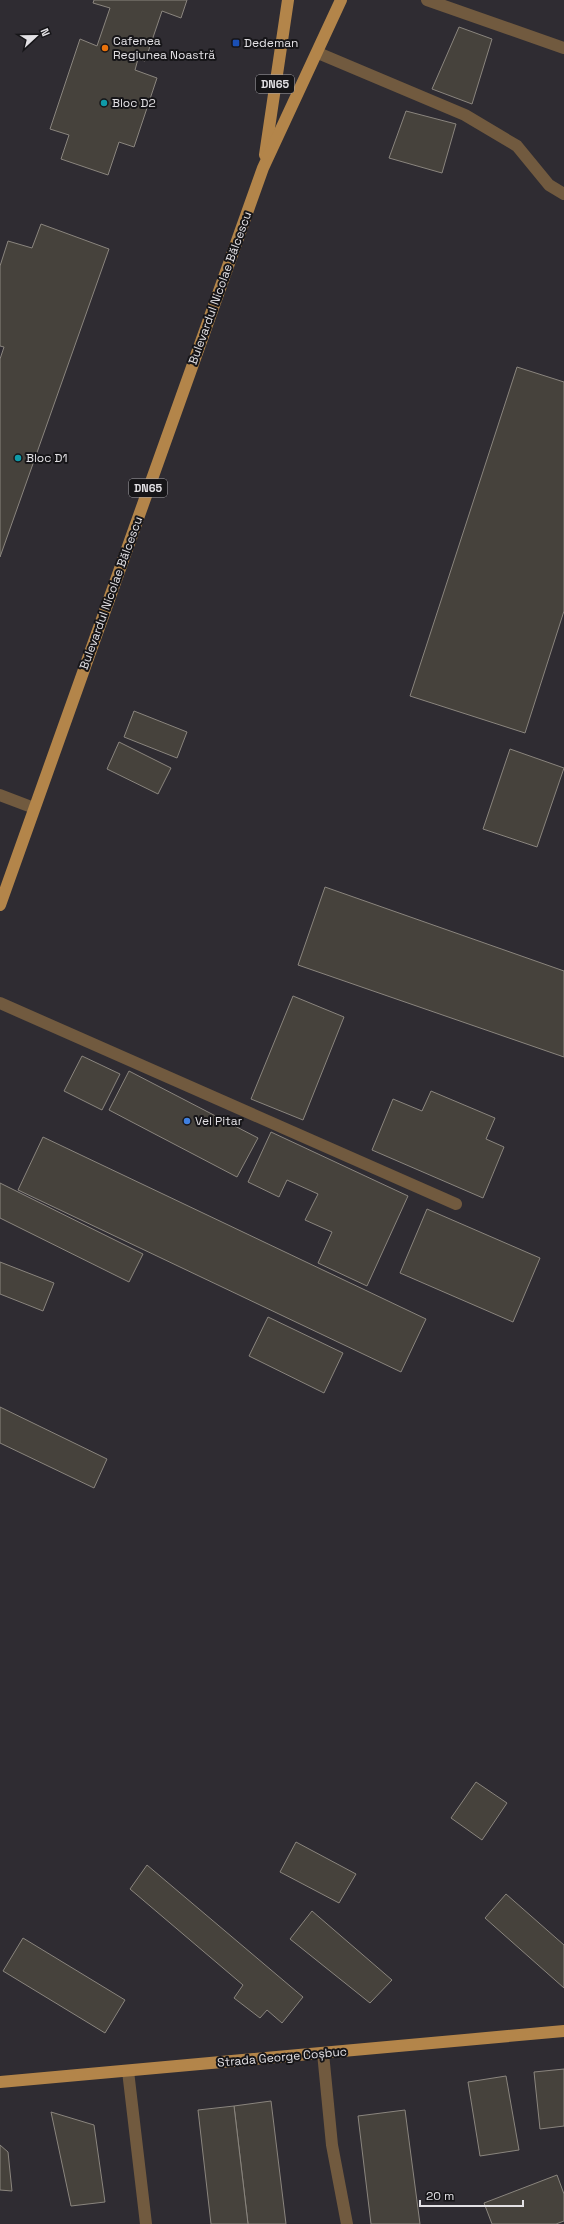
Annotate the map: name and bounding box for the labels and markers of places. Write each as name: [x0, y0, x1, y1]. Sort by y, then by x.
place label: Cafenea Regiunea Noastră: [113, 33, 215, 63]
place label: Dedeman: [244, 35, 298, 51]
marker: Dedeman: [231, 38, 241, 48]
marker: Cafenea Regiunea Noastră: [100, 43, 110, 53]
place label: Bloc D2: [112, 95, 156, 111]
marker: Bloc D2: [99, 98, 109, 108]
place label: Bloc D1: [26, 450, 68, 466]
marker: Bloc D1: [13, 453, 23, 463]
place label: Vel Pitar: [195, 1113, 243, 1129]
marker: Vel Pitar: [182, 1116, 192, 1126]

